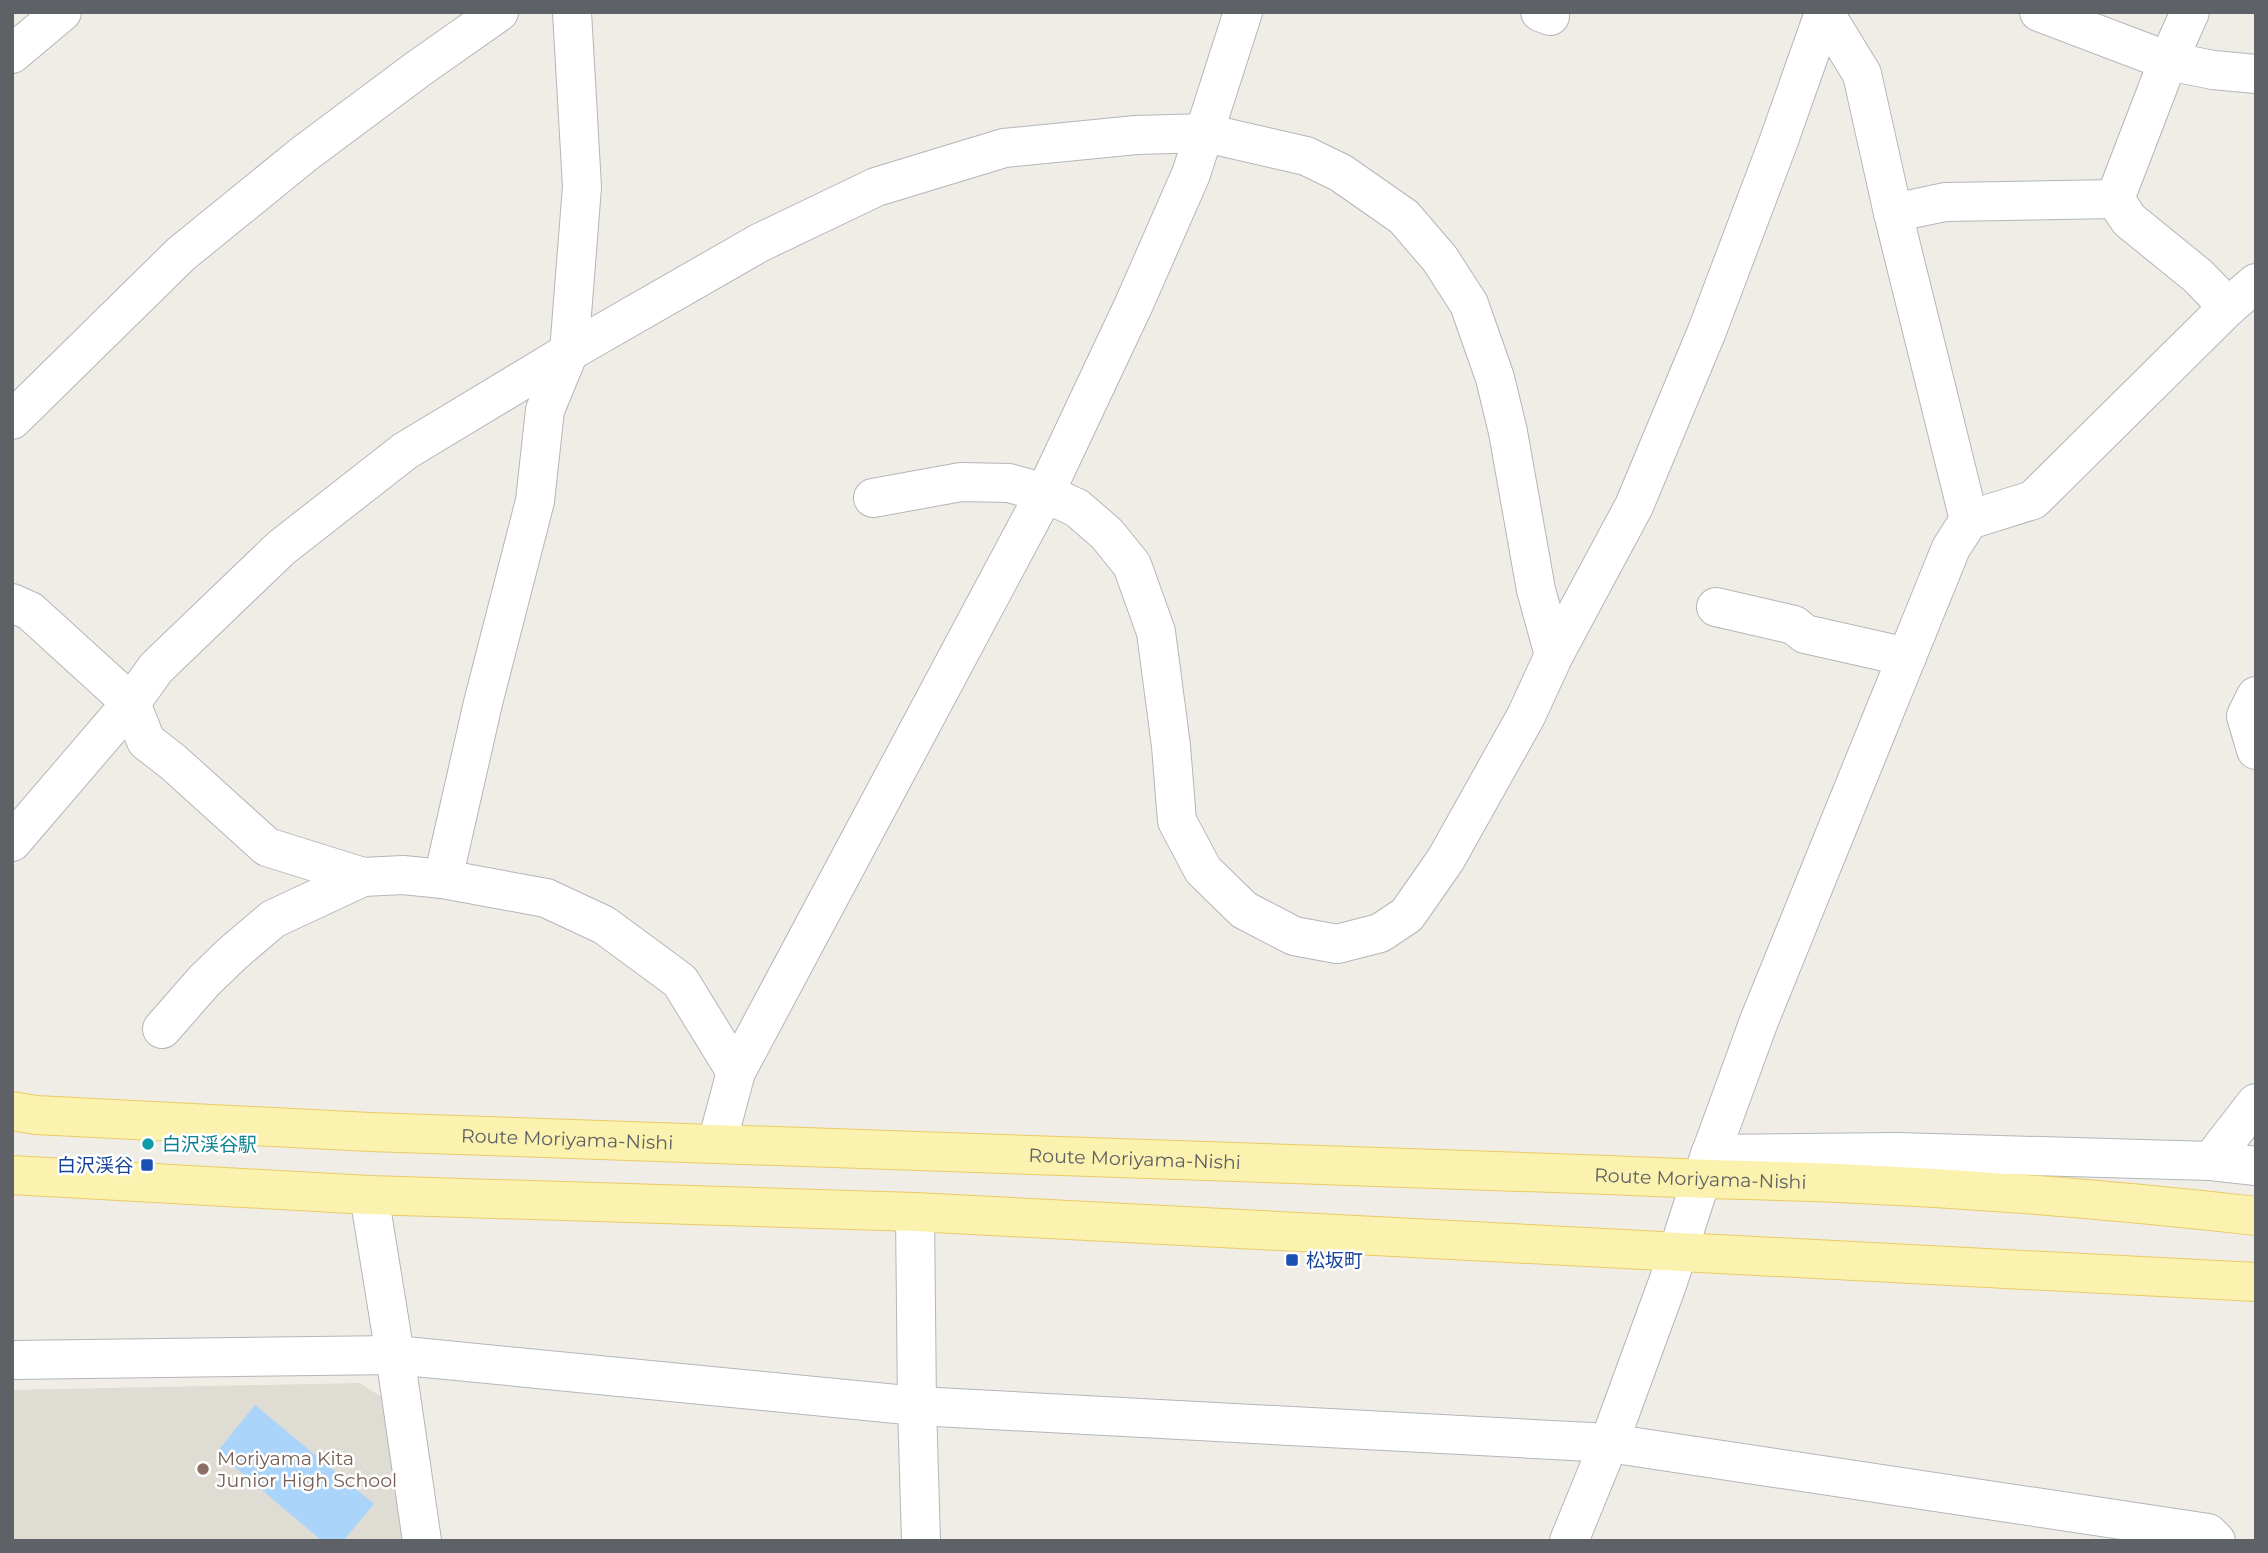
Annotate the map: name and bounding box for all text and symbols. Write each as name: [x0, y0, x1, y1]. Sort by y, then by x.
street label: Route Moriyama-Nishi: [461, 1124, 674, 1154]
place label: 白沢渓谷駅: [162, 1133, 257, 1156]
marker: 白沢渓谷駅: [140, 1136, 156, 1152]
street label: Route Moriyama-Nishi: [1028, 1143, 1241, 1174]
place label: 白沢渓谷: [57, 1154, 133, 1177]
marker: 白沢渓谷: [139, 1157, 155, 1173]
street label: Route Moriyama-Nishi: [1594, 1163, 1807, 1193]
place label: 松坂町: [1306, 1249, 1363, 1272]
marker: 松坂町: [1284, 1252, 1300, 1268]
place label: Moriyama Kita Junior High School: [216, 1447, 397, 1492]
marker: Moriyama Kita Junior High School: [195, 1461, 211, 1477]

